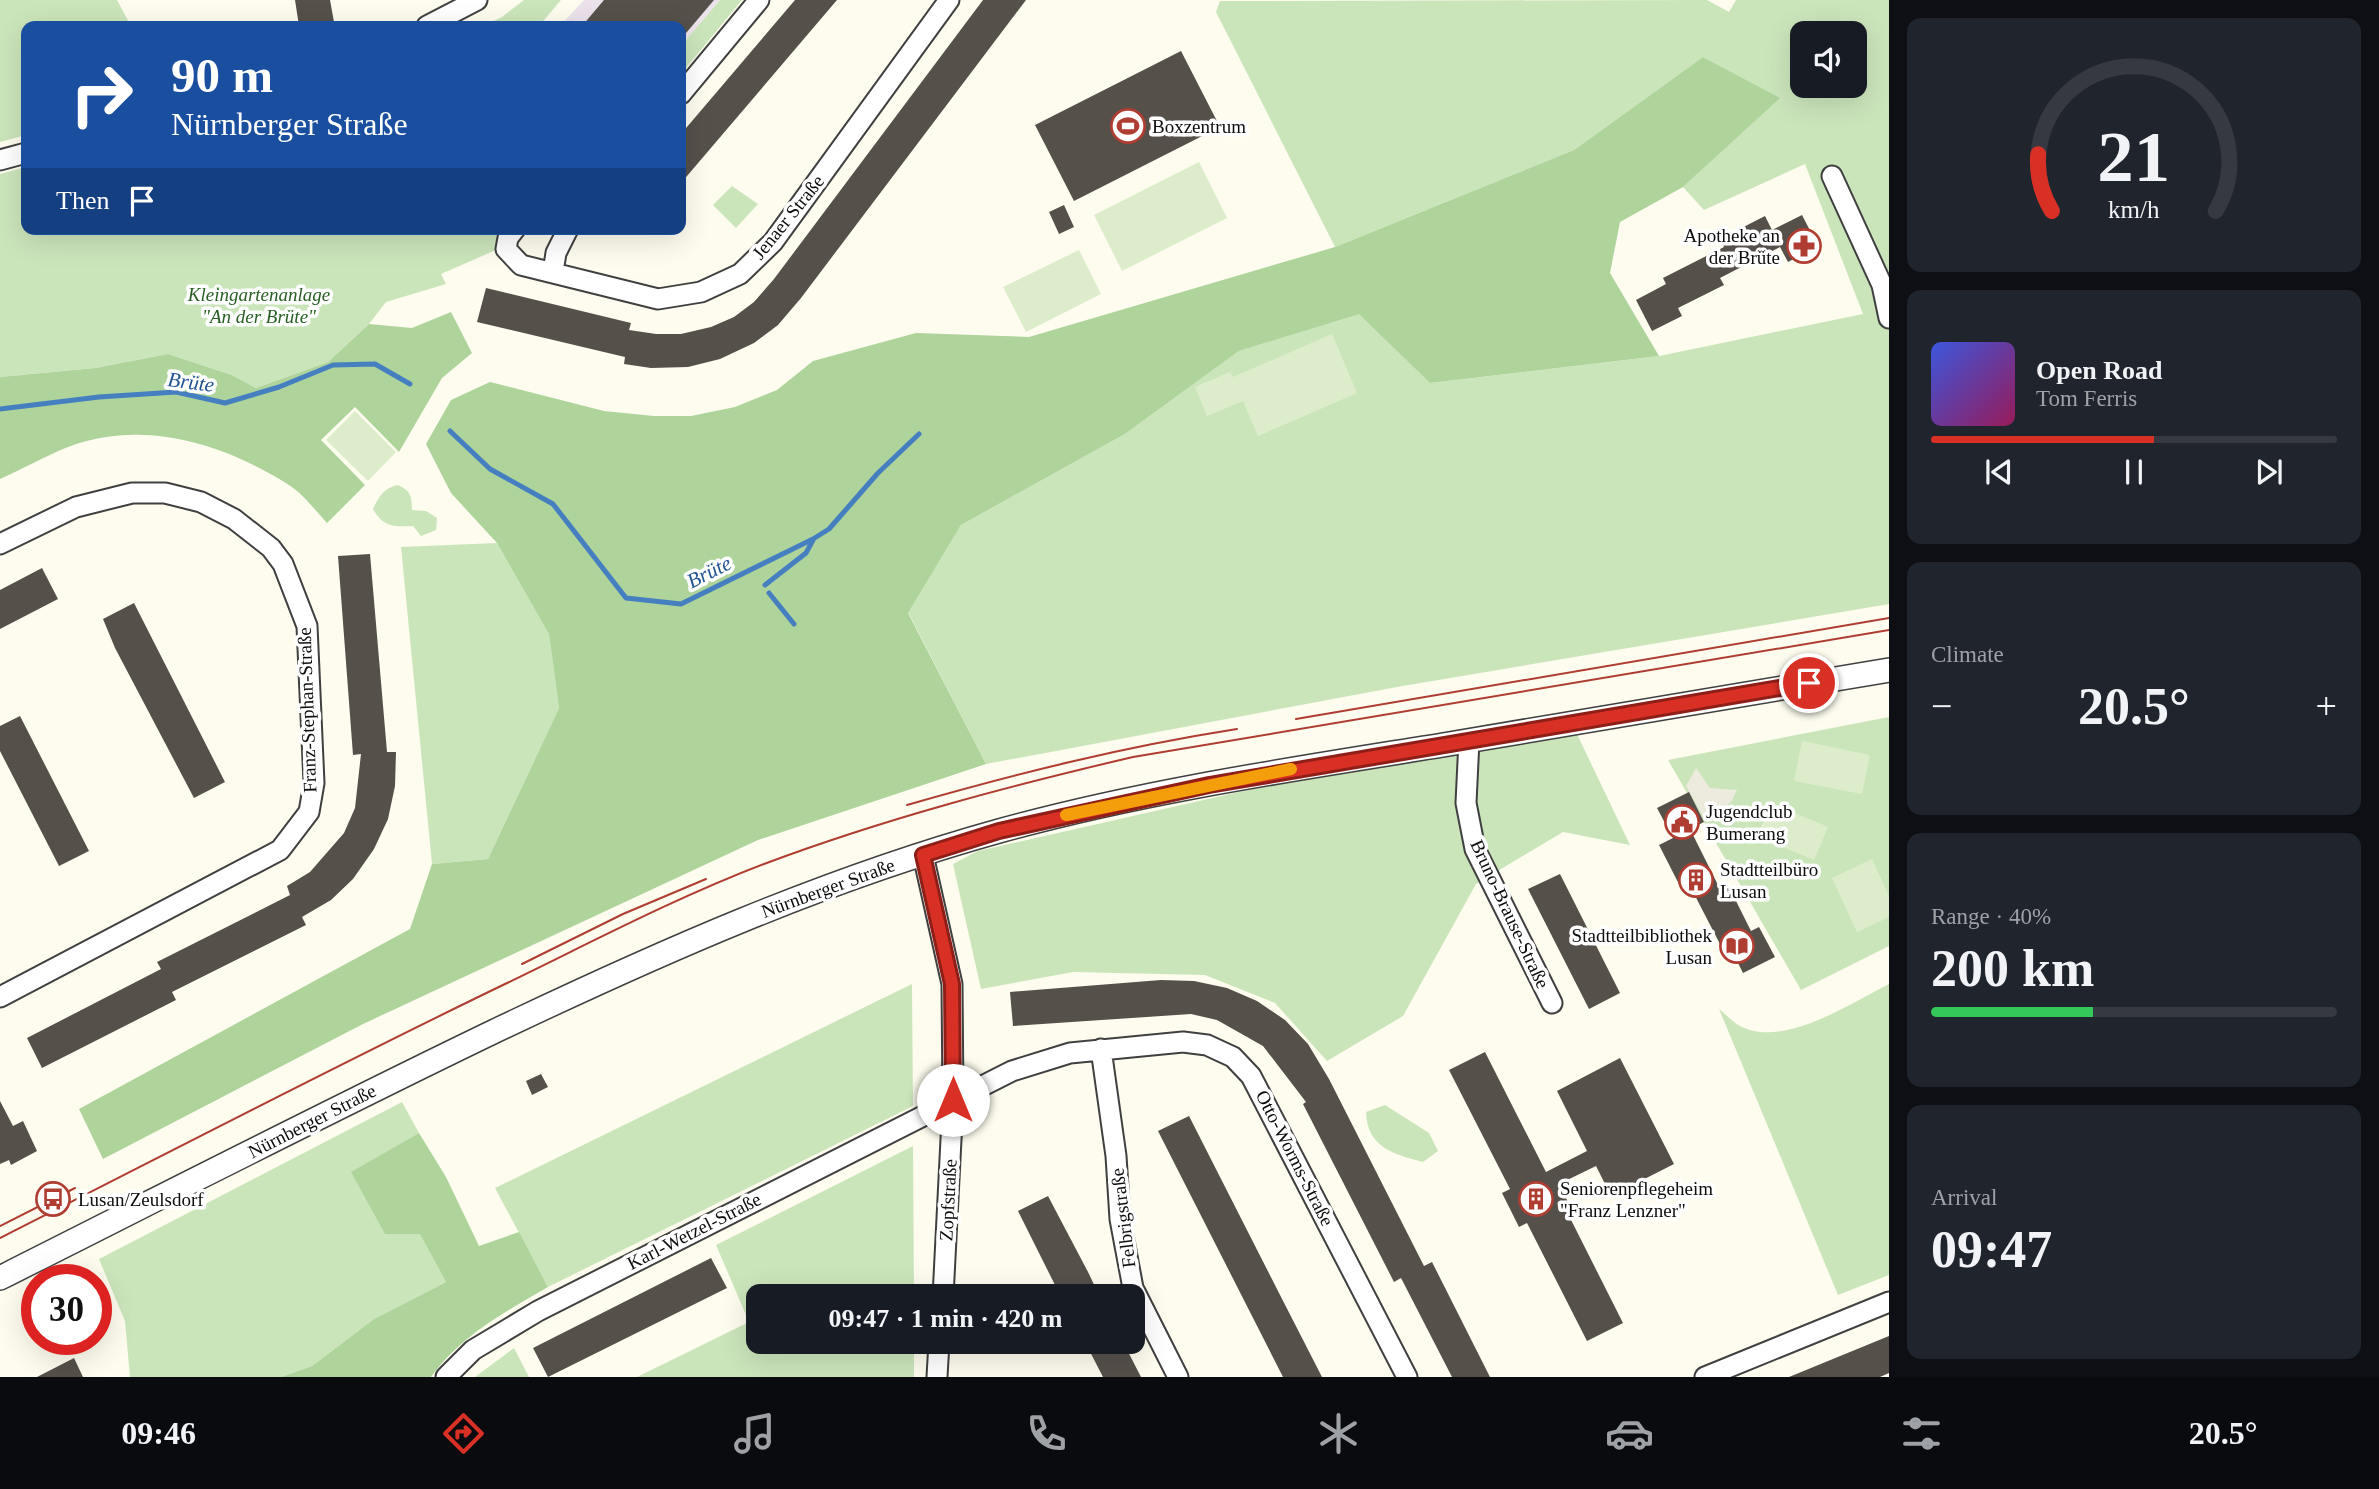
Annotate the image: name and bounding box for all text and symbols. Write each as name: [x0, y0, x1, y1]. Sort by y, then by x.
map controls: [1790, 21, 1867, 98]
button: sound: [1790, 21, 1867, 98]
text: 90 m: [171, 48, 273, 103]
icon: right: [56, 49, 147, 140]
text: Nürnberger Straße: [171, 106, 408, 142]
sports icon: Boxzentrum: [1109, 107, 1147, 145]
place label: Boxzentrum: [1152, 116, 1246, 137]
text: 21: [2098, 116, 2170, 197]
street label: Jenaer Straße: [748, 171, 828, 263]
icon: arrive: [123, 182, 161, 220]
text: Then: [56, 186, 109, 215]
text: km/h: [2108, 196, 2160, 223]
place label: Apotheke an der Brüte: [1683, 225, 1780, 268]
pharmacy icon: Apotheke an der Brüte: [1785, 227, 1823, 265]
park label: Kleingartenanlage "An der Brüte": [187, 284, 330, 327]
text: Open Road: [2036, 356, 2162, 385]
water label: Brüte: [166, 367, 216, 397]
text: Tom Ferris: [2036, 386, 2137, 411]
icon: previous: [1980, 453, 2018, 491]
icon: pause: [2115, 453, 2153, 491]
icon: next: [2250, 453, 2288, 491]
water label: Brüte: [683, 551, 735, 593]
street label: Franz-Stephan-Straße: [294, 627, 320, 793]
text: Climate: [1931, 642, 2004, 667]
pin: [1779, 653, 1839, 713]
icon: arrive: [1790, 664, 1828, 702]
text: 20.5°: [2078, 678, 2190, 735]
text: −: [1931, 685, 1952, 727]
text: +: [2316, 685, 2337, 727]
place label: Jugendclub Bumerang: [1706, 801, 1793, 844]
public building icon: Jugendclub Bumerang: [1663, 803, 1701, 841]
street label: Bruno-Brause-Straße: [1466, 836, 1554, 992]
street label: Nürnberger Straße: [758, 854, 898, 922]
place label: Stadtteilbüro Lusan: [1720, 859, 1818, 902]
building icon: Stadtteilbüro Lusan: [1677, 861, 1715, 899]
text: Range · 40%: [1931, 904, 2051, 929]
place label: Stadtteilbibliothek Lusan: [1572, 925, 1712, 968]
library icon: Stadtteilbibliothek Lusan: [1718, 927, 1756, 965]
text: 200 km: [1931, 940, 2094, 997]
position arrow: [916, 1063, 990, 1137]
street label: Nürnberger Straße: [245, 1080, 379, 1162]
street label: Otto-Worms-Straße: [1252, 1087, 1338, 1229]
street label: Zopfstraße: [935, 1158, 961, 1242]
street label: Felbrigstraße: [1106, 1167, 1140, 1269]
place label: Seniorenpflegeheim "Franz Lenzner": [1560, 1178, 1713, 1221]
bus stop icon: Lusan/Zeulsdorf: [34, 1180, 72, 1218]
building icon: Seniorenpflegeheim "Franz Lenzner": [1517, 1180, 1555, 1218]
text: Arrival: [1931, 1185, 1997, 1210]
street label: Karl-Wetzel-Straße: [624, 1188, 764, 1274]
place label: Lusan/Zeulsdorf: [78, 1189, 204, 1210]
text: 09:47: [1931, 1221, 2052, 1278]
speed limit sign: 30: [21, 1264, 112, 1355]
text: 09:47 · 1 min · 420 m: [829, 1304, 1063, 1333]
icon: directions: [439, 1409, 488, 1458]
icon: music: [730, 1409, 779, 1458]
icon: phone: [1022, 1409, 1071, 1458]
icon: climate: [1314, 1409, 1363, 1458]
icon: car: [1605, 1409, 1654, 1458]
icon: filters: [1897, 1409, 1946, 1458]
text: 09:46: [121, 1415, 196, 1451]
text: 20.5°: [2189, 1415, 2258, 1451]

